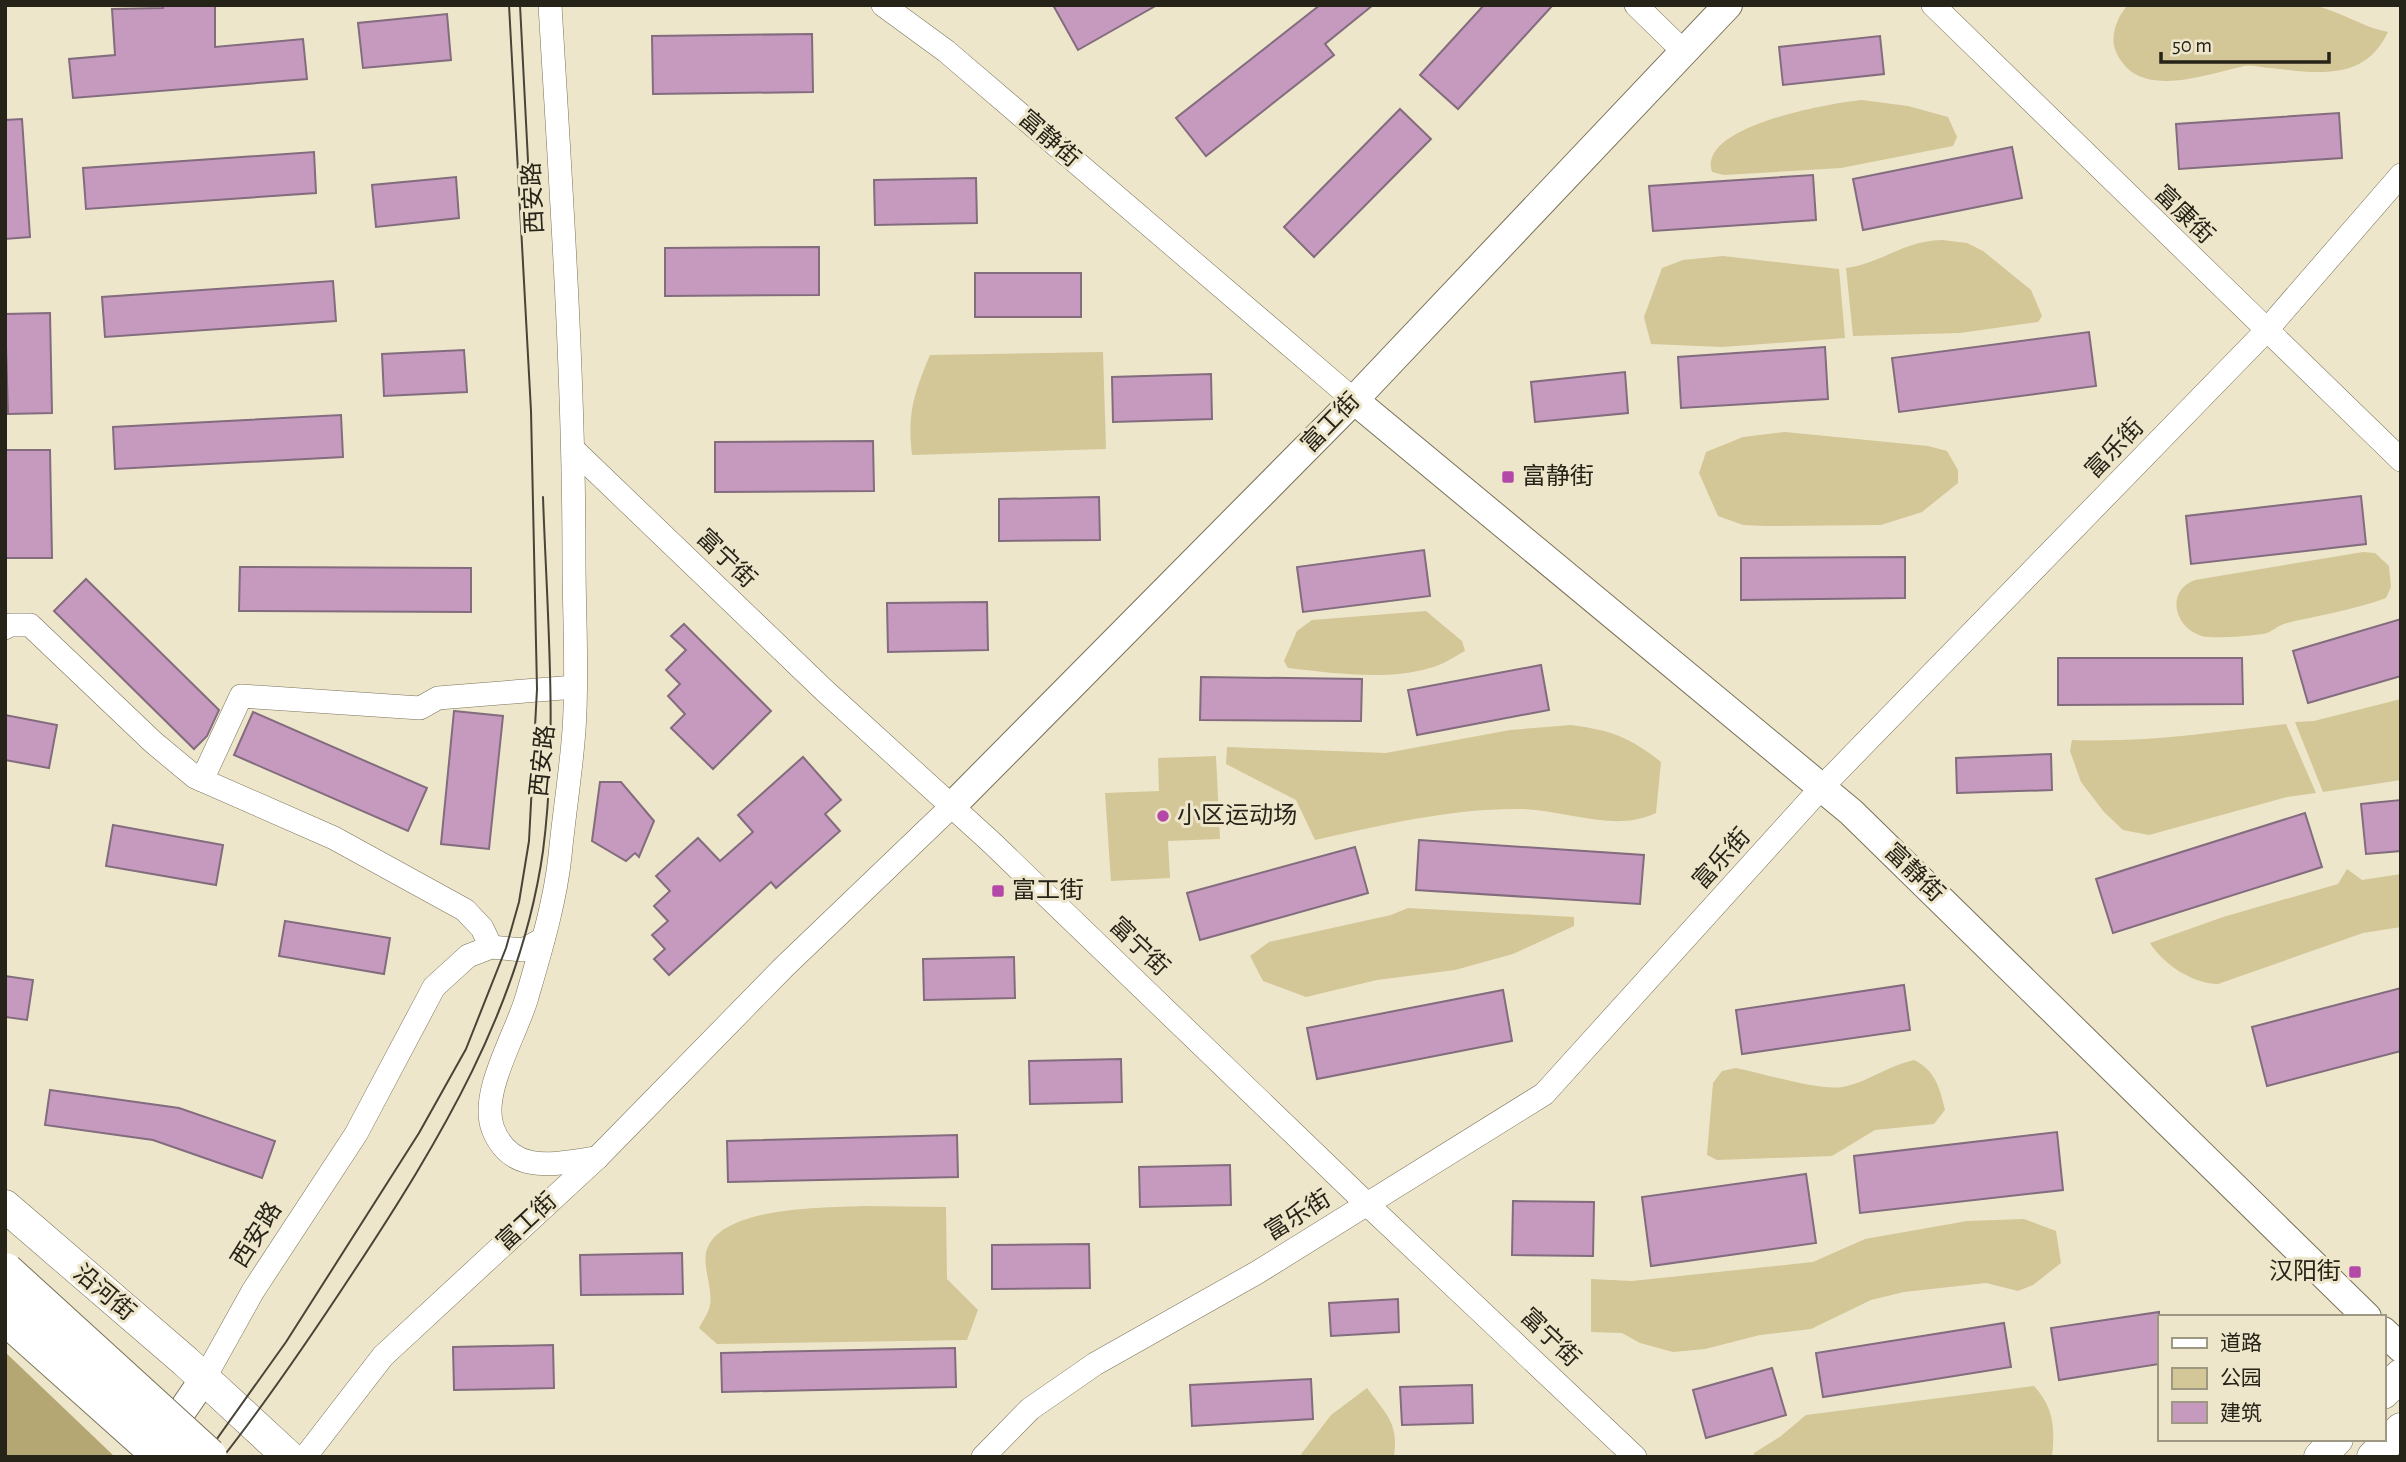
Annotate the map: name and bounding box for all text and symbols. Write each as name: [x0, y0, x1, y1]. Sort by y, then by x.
scale bar: [2161, 21, 2329, 65]
text: 50 m: [2172, 35, 2212, 56]
street label: 富静街: [1014, 105, 1085, 172]
street label: 西安路: [518, 161, 548, 235]
street label: 富康街: [2150, 180, 2220, 249]
street label: 富工街: [1296, 387, 1365, 457]
street label: 富乐街: [2080, 413, 2149, 483]
place label: 富静街: [1522, 463, 1594, 489]
marker: 富静街: [1500, 469, 1516, 485]
street label: 富宁街: [692, 524, 762, 593]
street label: 西安路: [525, 724, 559, 798]
place label: 小区运动场: [1177, 803, 1297, 828]
marker: 小区运动场: [1155, 808, 1171, 824]
street label: 富乐街: [1688, 823, 1755, 894]
street label: 富静街: [1880, 838, 1950, 907]
place label: 富工街: [1012, 877, 1084, 903]
marker: 富工街: [990, 883, 1006, 899]
street label: 富宁街: [1105, 912, 1175, 981]
street label: 富乐街: [1260, 1185, 1335, 1245]
street label: 富工街: [491, 1187, 562, 1255]
street label: 西安路: [226, 1197, 286, 1272]
place label: 汉阳街: [2269, 1258, 2341, 1284]
street label: 沿河街: [69, 1259, 141, 1325]
marker: 汉阳街: [2347, 1264, 2363, 1280]
street label: 富宁街: [1516, 1303, 1586, 1372]
legend: [2158, 1315, 2385, 1441]
text: 道路: [2220, 1332, 2262, 1354]
text: 公园: [2220, 1367, 2262, 1389]
text: 建筑: [2220, 1402, 2262, 1424]

